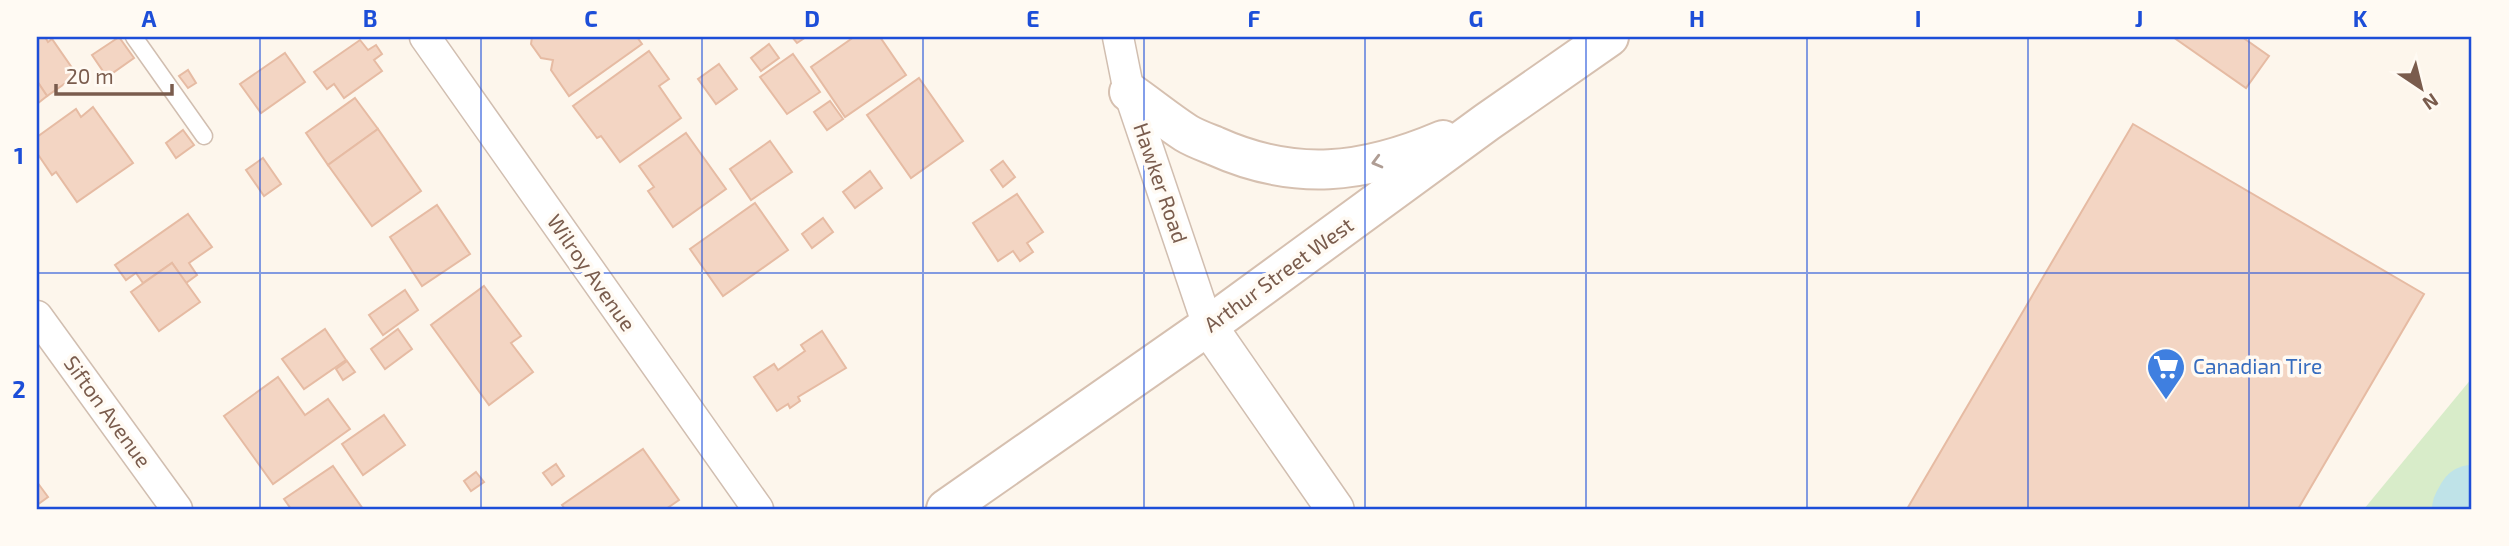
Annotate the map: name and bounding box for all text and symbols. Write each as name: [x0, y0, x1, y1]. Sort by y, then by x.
text: A: [141, 4, 157, 32]
text: B: [363, 4, 377, 32]
text: C: [584, 4, 598, 32]
text: D: [804, 4, 820, 32]
text: E: [1026, 4, 1040, 32]
text: F: [1248, 4, 1261, 32]
text: G: [1469, 4, 1483, 32]
text: H: [1689, 4, 1705, 32]
text: I: [1915, 4, 1921, 32]
text: J: [2135, 4, 2143, 32]
text: K: [2353, 4, 2368, 32]
scale bar: [56, 52, 172, 96]
north arrow: [2386, 52, 2456, 122]
text: 20 m: [66, 63, 114, 88]
text: N: [2419, 89, 2443, 116]
street label: Hawker Road: [1129, 119, 1194, 246]
text: 1: [14, 141, 24, 169]
one-way arrow: [1371, 154, 1383, 168]
street label: Wilroy Avenue: [543, 209, 642, 335]
street label: Arthur Street West: [1199, 211, 1358, 336]
supermarket icon: Canadian Tire: [2145, 346, 2187, 401]
street label: Sifton Avenue: [59, 351, 157, 472]
place label: Canadian Tire: [2193, 353, 2322, 378]
text: 2: [12, 375, 26, 403]

